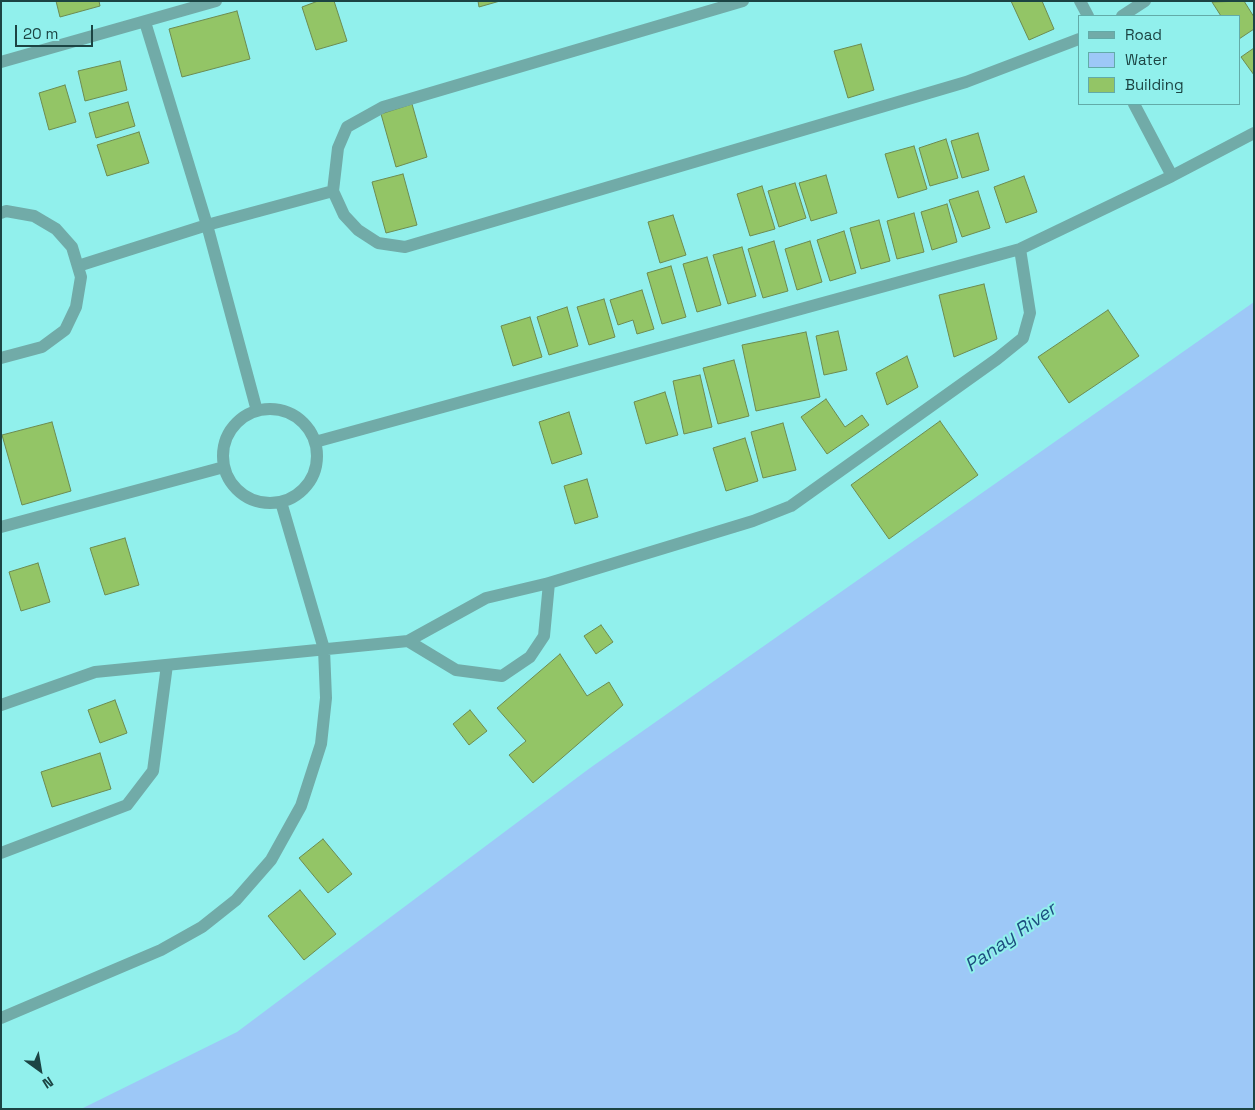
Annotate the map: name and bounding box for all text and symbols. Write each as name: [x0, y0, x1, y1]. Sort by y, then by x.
scale bar: [18, 15, 95, 47]
legend: [1078, 15, 1240, 105]
text: 20 m: [23, 24, 58, 43]
text: Road: [1125, 25, 1162, 44]
text: Water: [1125, 50, 1167, 69]
text: Building: [1125, 75, 1184, 94]
water label: Panay River: [961, 898, 1061, 978]
north arrow: [15, 1045, 65, 1095]
text: N: [39, 1073, 57, 1093]

